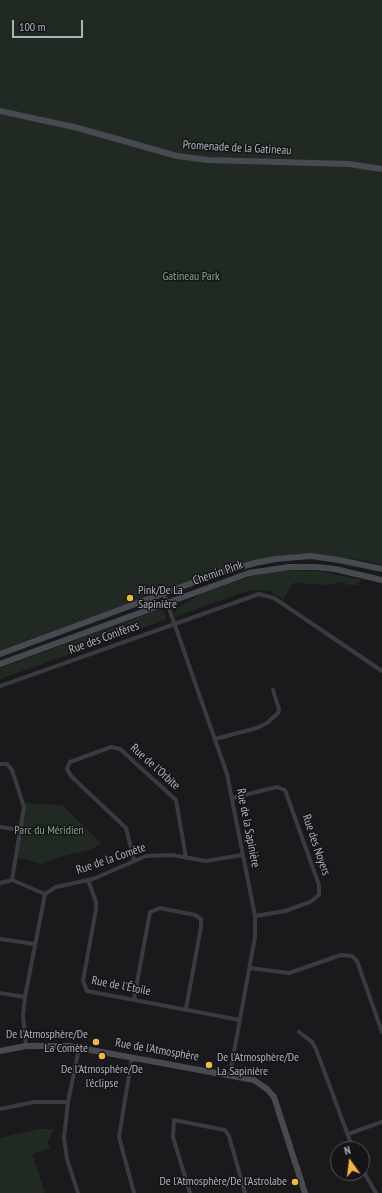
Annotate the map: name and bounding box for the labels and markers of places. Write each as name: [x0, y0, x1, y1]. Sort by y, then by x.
place label: Pink/De La Sapinière: [138, 584, 183, 612]
marker: Pink/De La Sapinière: [125, 593, 135, 603]
place label: De l'Atmosphère/De La Comète: [6, 1028, 88, 1056]
marker: De l'Atmosphère/De La Comète: [91, 1037, 101, 1047]
marker: De l'Atmosphère/De l'éclipse: [97, 1051, 107, 1061]
place label: De l'Atmosphère/De La Sapinière: [217, 1051, 299, 1079]
marker: De l'Atmosphère/De La Sapinière: [204, 1060, 214, 1070]
place label: De l'Atmosphère/De l'éclipse: [61, 1063, 143, 1091]
place label: De l'Atmosphère/De l'Astrolabe: [159, 1175, 287, 1189]
marker: De l'Atmosphère/De l'Astrolabe: [290, 1177, 300, 1187]

